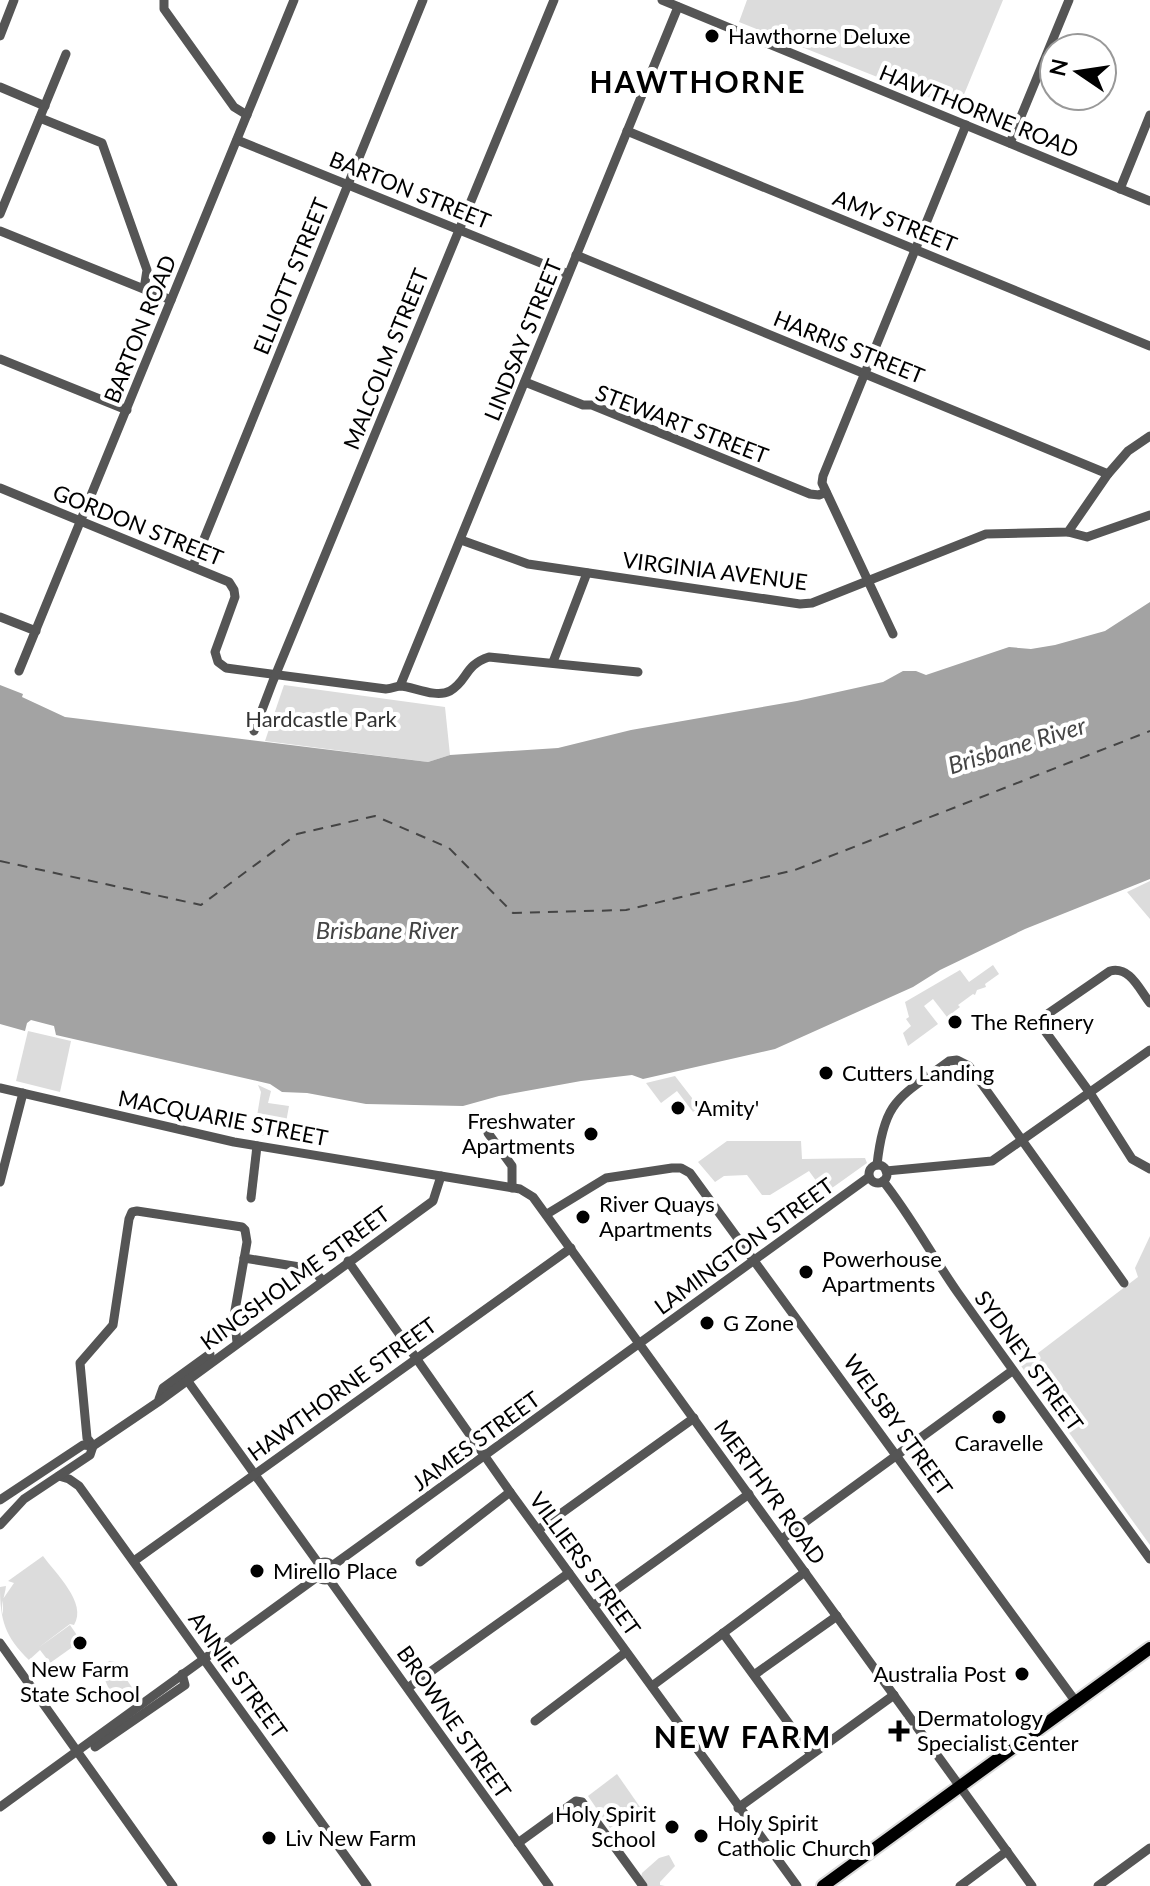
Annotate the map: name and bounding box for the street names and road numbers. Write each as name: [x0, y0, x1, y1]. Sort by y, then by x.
street label: HAWTHORNE ROAD: [876, 59, 1082, 163]
street label: BARTON STREET: [326, 145, 495, 234]
street label: AMY STREET: [829, 183, 961, 258]
street label: ELLIOTT STREET: [247, 194, 334, 358]
street label: BARTON ROAD: [98, 251, 181, 407]
street label: LINDSAY STREET: [478, 255, 567, 424]
street label: MALCOLM STREET: [337, 265, 434, 453]
street label: HARRIS STREET: [770, 304, 928, 389]
street label: STEWART STREET: [592, 378, 772, 469]
street label: GORDON STREET: [49, 478, 227, 571]
street label: VIRGINIA AVENUE: [621, 546, 809, 595]
street label: MACQUARIE STREET: [116, 1084, 330, 1151]
street label: LAMINGTON STREET: [649, 1171, 839, 1320]
street label: KINGSHOLME STREET: [195, 1200, 395, 1355]
street label: SYDNEY STREET: [969, 1285, 1089, 1436]
street label: HAWTHORNE STREET: [242, 1311, 441, 1466]
street label: WELSBY STREET: [838, 1349, 959, 1501]
street label: JAMES STREET: [406, 1385, 545, 1496]
street label: MERTHYR ROAD: [709, 1414, 832, 1569]
street label: VILLIERS STREET: [524, 1487, 647, 1641]
street label: ANNIE STREET: [183, 1606, 293, 1743]
street label: BROWNE STREET: [392, 1640, 517, 1803]

